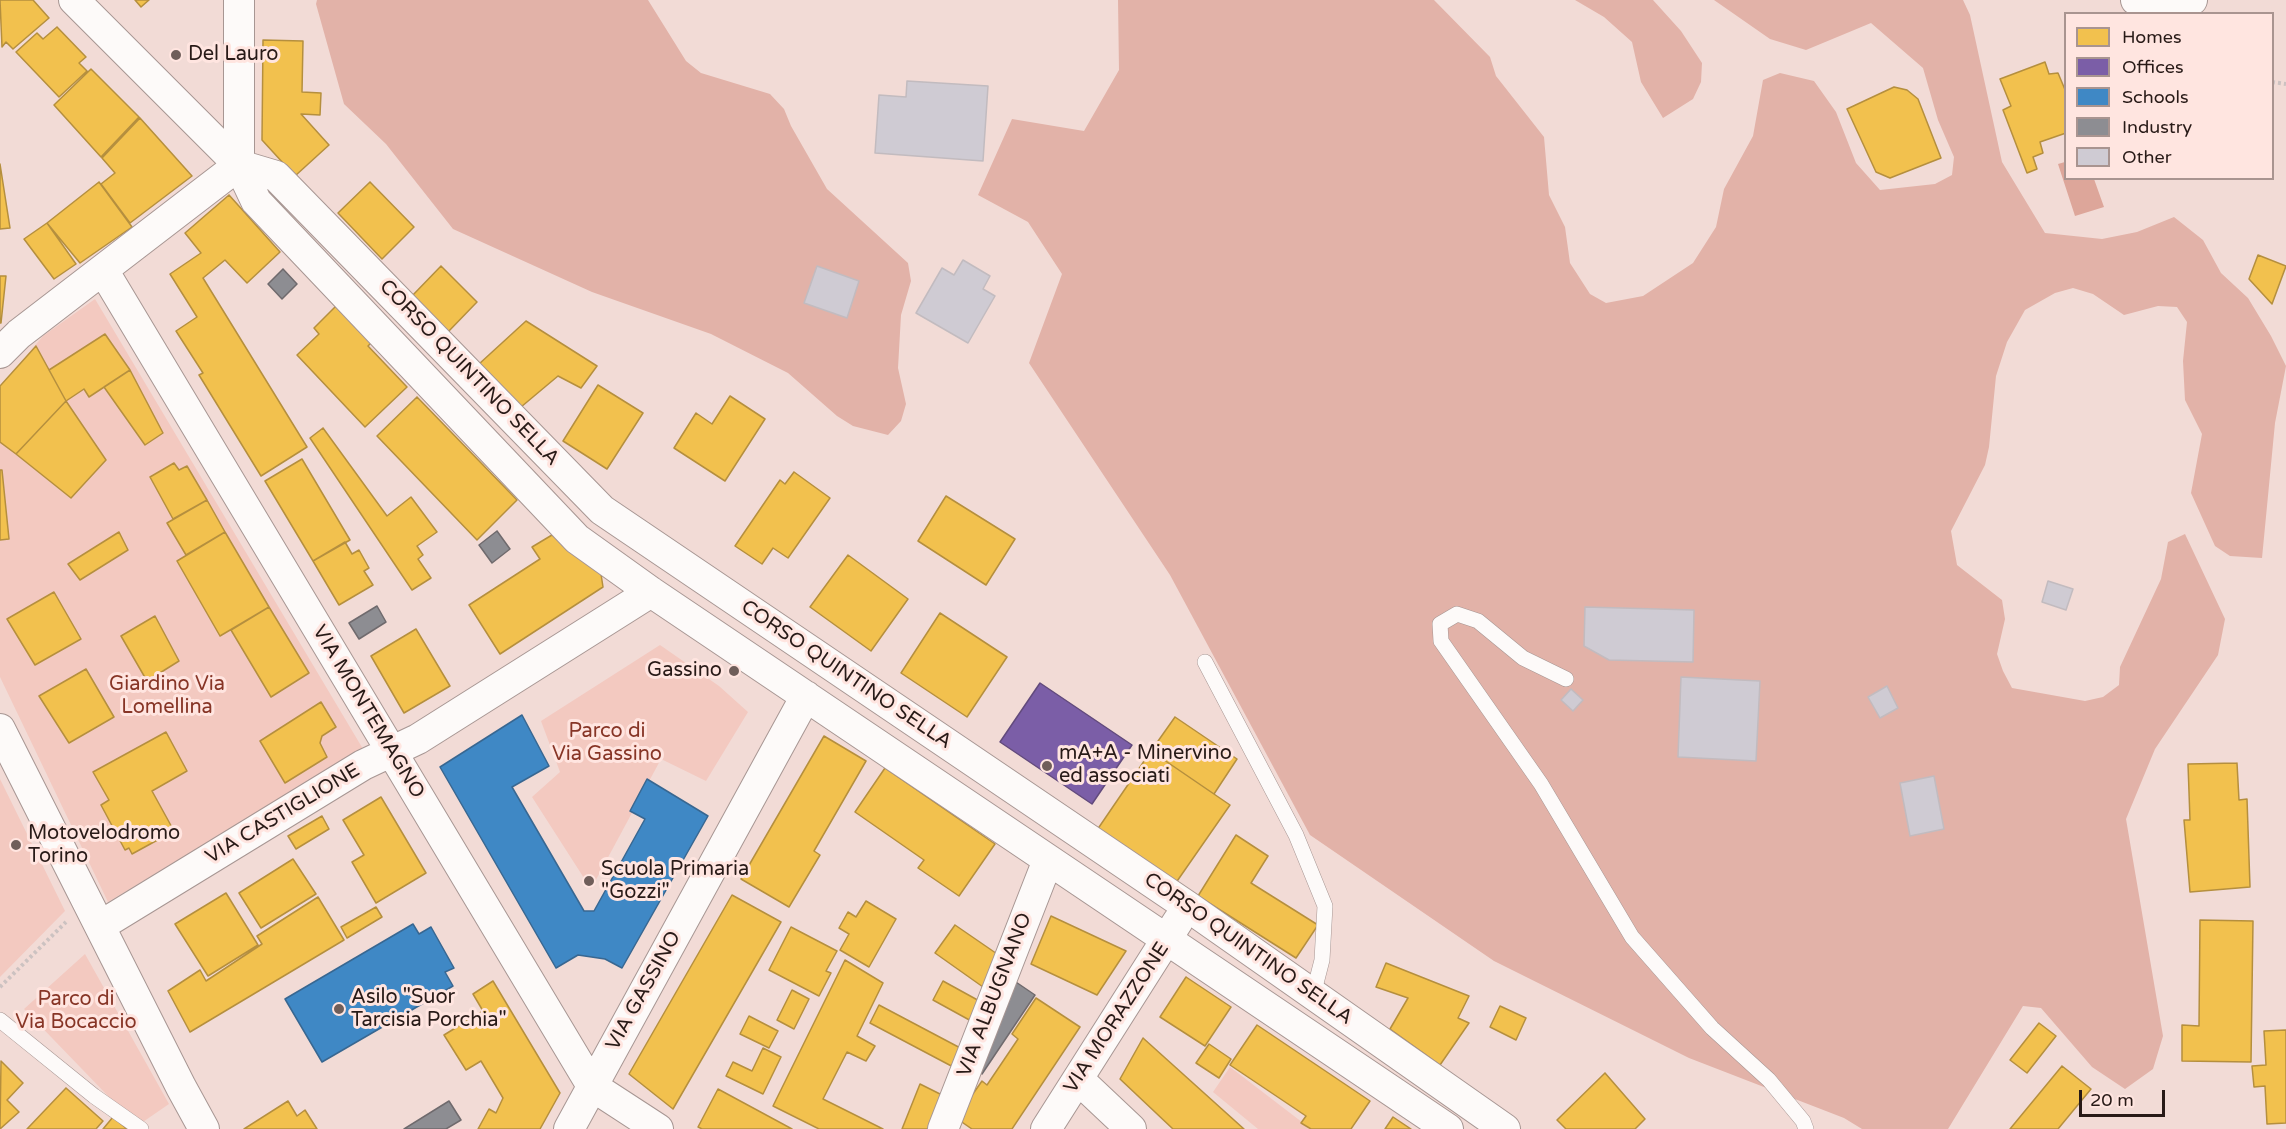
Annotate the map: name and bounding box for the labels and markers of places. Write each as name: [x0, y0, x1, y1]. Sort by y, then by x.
place label: Del Lauro: [188, 43, 279, 67]
marker: Del Lauro: [169, 48, 183, 62]
place label: Gassino: [647, 659, 722, 683]
marker: Gassino: [727, 664, 741, 678]
place label: mA+A - Minervino ed associati: [1059, 742, 1232, 789]
marker: mA+A - Minervino ed associati: [1040, 759, 1054, 773]
place label: Motovelodromo Torino: [28, 822, 180, 869]
marker: Motovelodromo Torino: [9, 838, 23, 852]
place label: Scuola Primaria "Gozzi": [601, 858, 749, 905]
marker: Scuola Primaria "Gozzi": [582, 874, 596, 888]
place label: Asilo "Suor Tarcisia Porchia": [351, 986, 507, 1033]
marker: Asilo "Suor Tarcisia Porchia": [332, 1002, 346, 1016]

